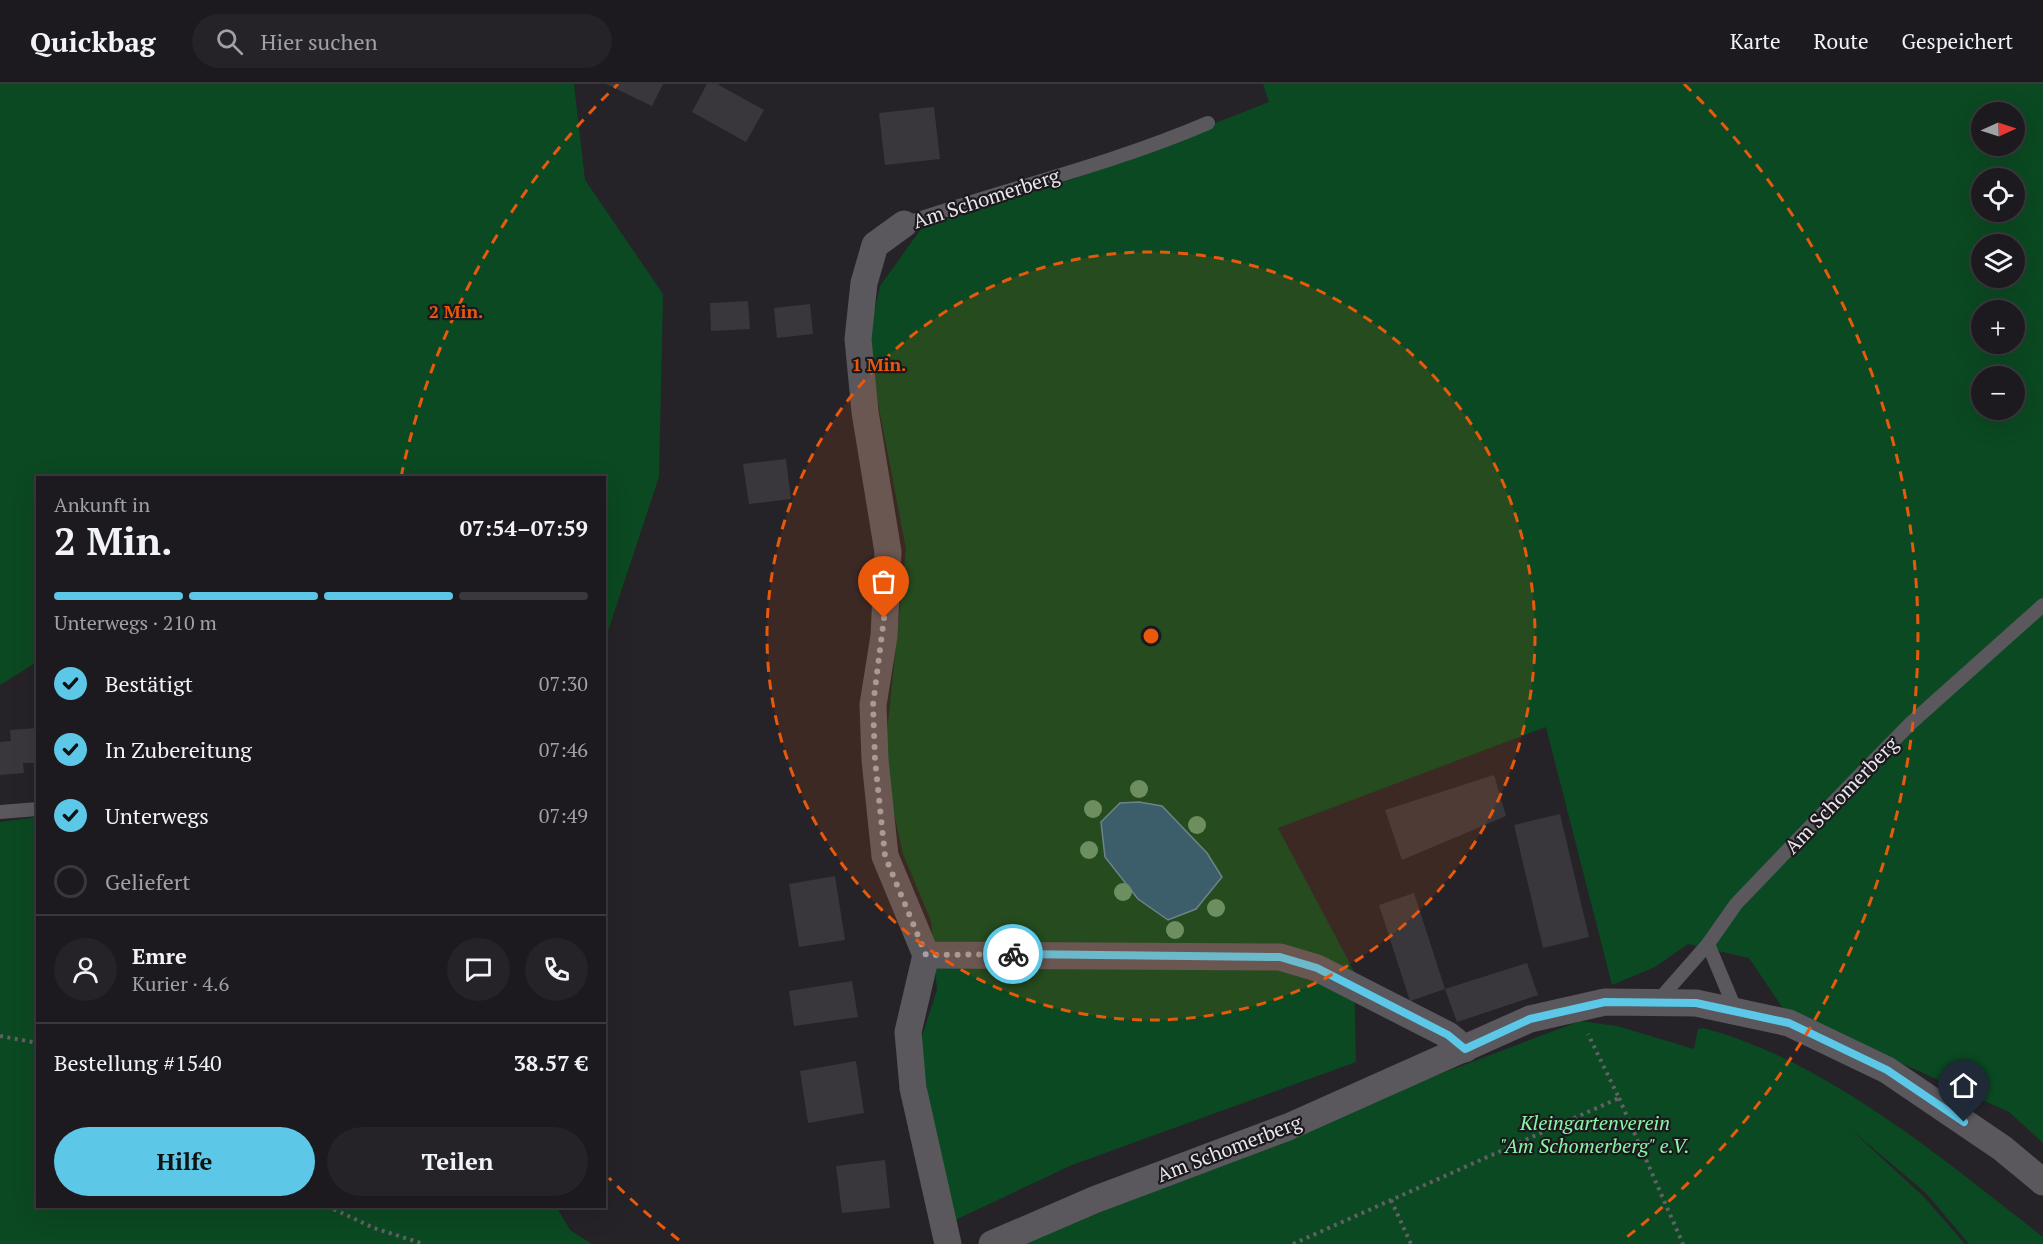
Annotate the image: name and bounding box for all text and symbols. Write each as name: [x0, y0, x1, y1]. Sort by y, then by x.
search box: [192, 14, 612, 68]
text: Quickbag: [30, 23, 156, 60]
icon: search: [213, 25, 246, 58]
text: Hier suchen: [261, 27, 378, 56]
text: Karte: [1730, 27, 1781, 55]
text: Route: [1814, 27, 1869, 55]
text: Gespeichert: [1902, 27, 2013, 55]
north arrow: [1971, 102, 2025, 156]
map controls: [1971, 102, 2025, 420]
street label: Am Schomerberg: [909, 161, 1063, 234]
button: locate: [1971, 168, 2025, 222]
button: layers: [1971, 234, 2025, 288]
text: 2 Min.: [429, 299, 483, 323]
button: +: [1971, 300, 2025, 354]
text: 1 Min.: [852, 352, 906, 376]
button: −: [1971, 366, 2025, 420]
text: Ankunft in: [54, 491, 150, 518]
text: 07:54–07:59: [460, 513, 588, 542]
text: 2 Min.: [54, 514, 172, 566]
pin: [858, 556, 909, 618]
icon: bag: [867, 565, 900, 598]
text: Unterwegs · 210 m: [54, 609, 217, 636]
centre of rings: [1141, 626, 1161, 646]
icon: check: [54, 667, 87, 700]
text: Bestätigt: [105, 669, 193, 698]
text: 07:30: [539, 670, 588, 697]
street label: Am Schomerberg: [1778, 730, 1904, 859]
icon: check: [54, 733, 87, 766]
text: In Zubereitung: [105, 735, 252, 764]
text: 07:46: [539, 736, 588, 763]
icon: check: [54, 799, 87, 832]
text: Unterwegs: [105, 801, 209, 830]
text: 07:49: [539, 802, 588, 829]
text: Geliefert: [105, 867, 190, 896]
courier: [983, 924, 1043, 984]
button: person: [54, 938, 117, 1001]
button: chat: [447, 938, 510, 1001]
button: phone: [525, 938, 588, 1001]
icon: bike: [997, 938, 1030, 971]
text: Emre: [132, 941, 187, 970]
text: Kurier · 4.6: [132, 970, 229, 997]
text: Bestellung #1540: [54, 1048, 222, 1077]
text: 38.57 €: [513, 1048, 588, 1077]
pin: [1938, 1060, 1989, 1122]
icon: home: [1947, 1069, 1980, 1102]
street label: Am Schomerberg: [1153, 1108, 1306, 1188]
park label: Kleingartenverein "Am Schomerberg" e.V.: [1500, 1109, 1690, 1159]
button: Hilfe: [54, 1127, 315, 1196]
button: Teilen: [327, 1127, 588, 1196]

